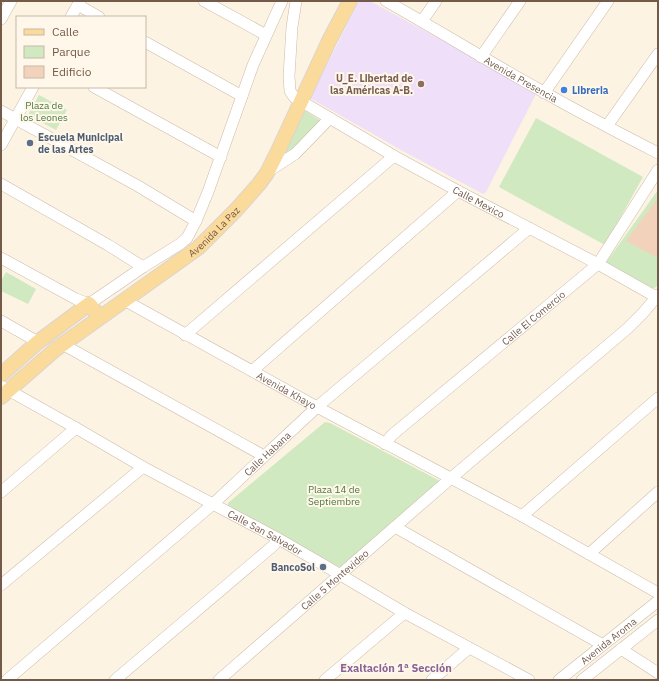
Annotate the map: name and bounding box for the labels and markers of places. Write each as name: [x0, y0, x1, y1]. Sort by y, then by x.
place label: U_E. Libertad de las Américas A-B.: [330, 72, 413, 97]
marker: U_E. Libertad de las Américas A-B.: [416, 79, 426, 89]
place label: Libreria: [572, 84, 609, 97]
marker: Libreria: [559, 85, 569, 95]
place label: Escuela Municipal de las Artes: [38, 131, 123, 156]
marker: Escuela Municipal de las Artes: [25, 138, 35, 148]
place label: BancoSol: [271, 561, 315, 574]
marker: BancoSol: [318, 562, 328, 572]

